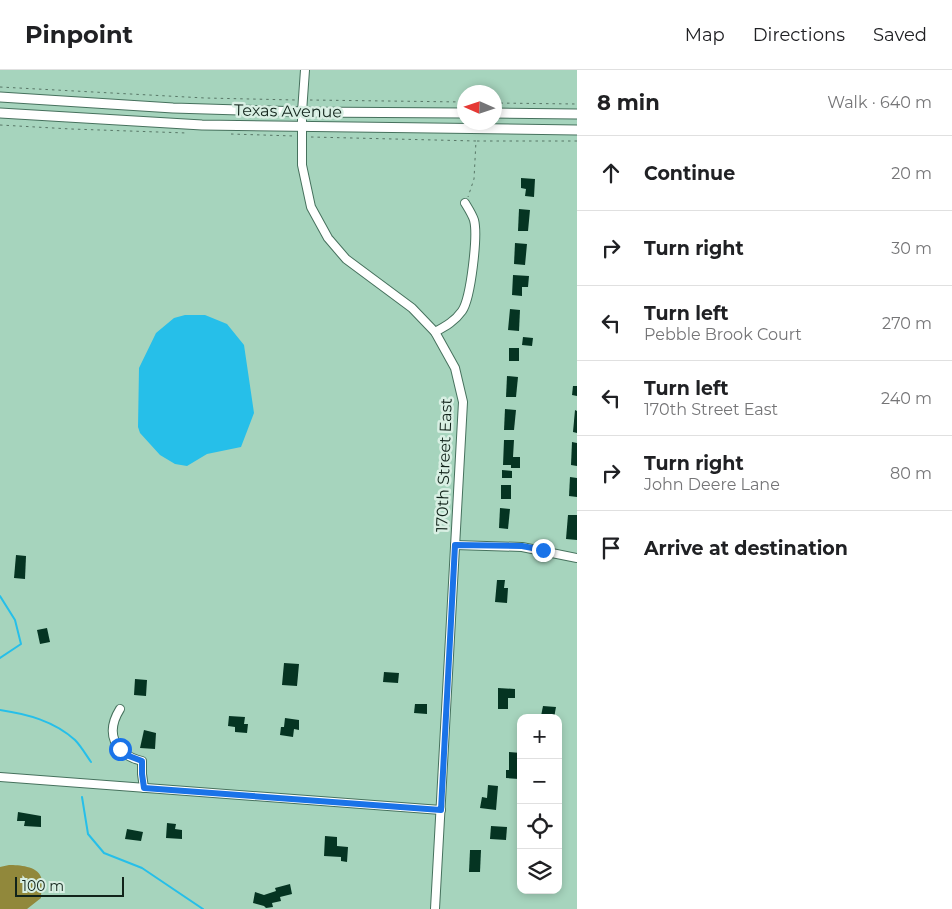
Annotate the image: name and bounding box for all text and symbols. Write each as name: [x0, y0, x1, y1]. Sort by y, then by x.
text: Pinpoint: [25, 20, 133, 49]
text: Map: [685, 24, 725, 46]
text: Directions: [753, 24, 845, 46]
text: Saved: [873, 24, 927, 46]
north arrow: [457, 85, 502, 130]
text: 8 min: [597, 90, 660, 115]
text: Walk · 640 m: [827, 93, 932, 112]
street label: Texas Avenue: [234, 101, 342, 121]
icon: ahead: [597, 159, 625, 187]
text: Continue: [644, 162, 735, 185]
text: 20 m: [891, 164, 932, 183]
icon: right: [597, 234, 625, 262]
text: Turn right: [644, 237, 744, 260]
text: 30 m: [891, 239, 932, 258]
text: Turn left: [644, 302, 729, 325]
icon: left: [597, 309, 625, 337]
text: 270 m: [882, 314, 932, 333]
text: Pebble Brook Court: [644, 325, 802, 344]
text: Turn left: [644, 377, 729, 400]
icon: left: [597, 384, 625, 412]
text: 240 m: [881, 389, 932, 408]
street label: 170th Street East: [432, 397, 456, 532]
text: 170th Street East: [644, 400, 778, 419]
text: Turn right: [644, 452, 744, 475]
icon: right: [597, 459, 625, 487]
text: 80 m: [890, 464, 932, 483]
text: John Deere Lane: [644, 475, 780, 494]
icon: arrive: [597, 534, 625, 562]
text: Arrive at destination: [644, 537, 848, 560]
route end: [532, 539, 555, 562]
map controls: [517, 714, 562, 894]
button: +: [517, 714, 562, 759]
route start: [109, 738, 132, 761]
button: −: [517, 759, 562, 804]
button: locate: [517, 804, 562, 849]
button: layers: [517, 849, 562, 894]
scale bar: [15, 874, 124, 897]
text: 100 m: [22, 877, 64, 895]

